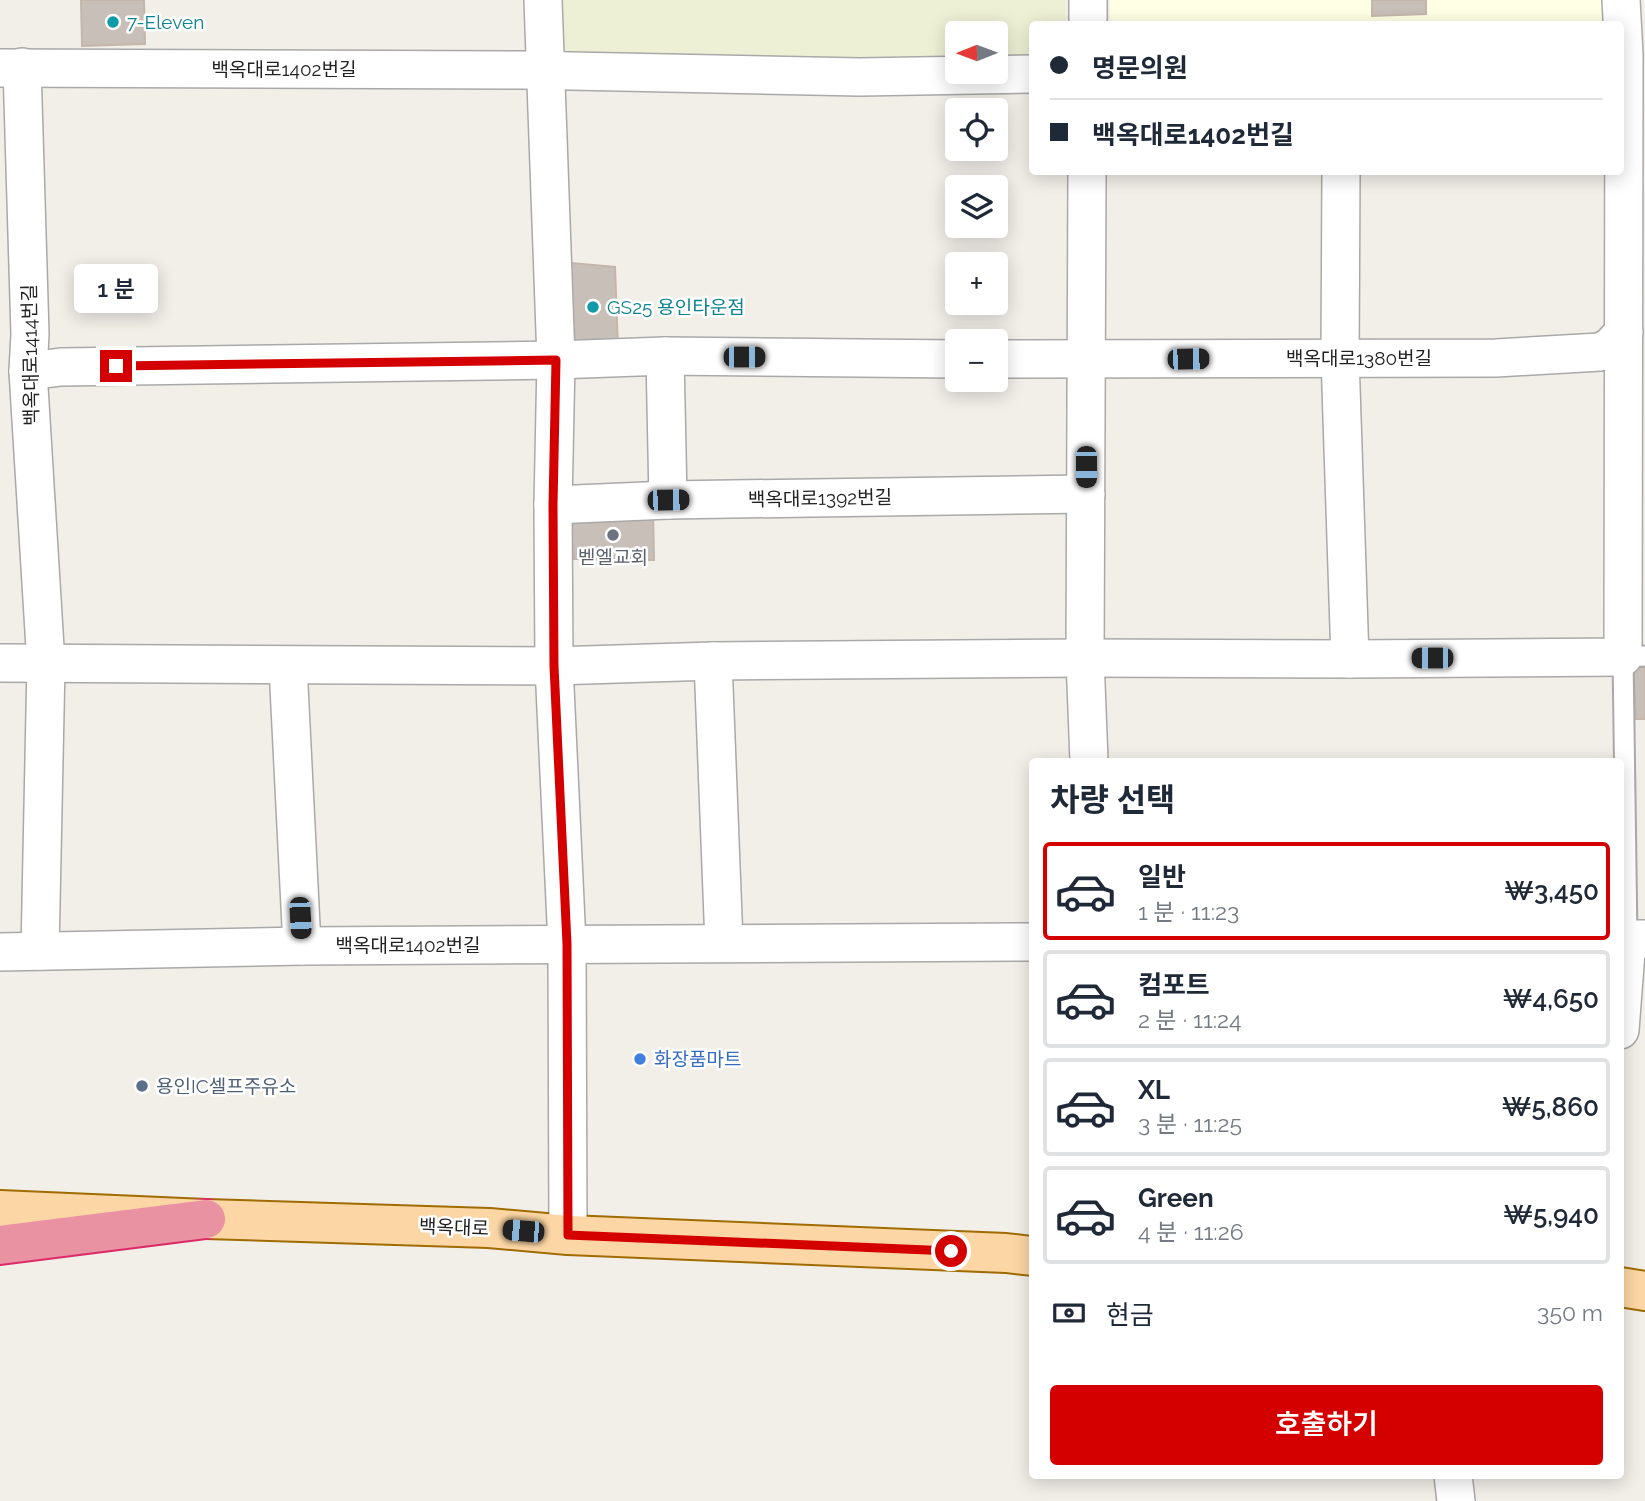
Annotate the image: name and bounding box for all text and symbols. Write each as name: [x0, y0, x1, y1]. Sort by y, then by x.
place label: 7-Eleven: [127, 11, 204, 33]
marker: 7-Eleven: [105, 14, 121, 30]
north arrow: [945, 21, 1008, 84]
map controls: [945, 21, 1008, 392]
text: 명문의원: [1092, 53, 1188, 83]
street label: 백옥대로1402번길: [212, 58, 356, 80]
button: locate: [945, 98, 1008, 161]
text: 백옥대로1402번길: [1092, 120, 1294, 150]
button: layers: [945, 175, 1008, 238]
button: +: [945, 252, 1008, 315]
callout: 1 분: [74, 264, 158, 314]
text: 1 분: [97, 275, 135, 302]
street label: 백옥대로1414번길: [18, 284, 42, 426]
place label: GS25 용인타운점: [607, 296, 745, 318]
marker: GS25 용인타운점: [585, 299, 601, 315]
button: −: [945, 329, 1008, 392]
car: [724, 347, 766, 368]
street label: 백옥대로1380번길: [1286, 347, 1432, 369]
car: [1167, 348, 1210, 370]
route end: [100, 350, 132, 382]
car: [1076, 446, 1097, 488]
street label: 백옥대로1392번길: [748, 486, 892, 510]
car: [647, 489, 690, 511]
marker: 벧엘교회: [605, 527, 621, 543]
place label: 벧엘교회: [578, 546, 648, 568]
car: [1412, 648, 1454, 669]
text: 차량 선택: [1050, 781, 1175, 818]
icon: car: [1054, 860, 1117, 923]
text: 일반: [1138, 862, 1186, 892]
text: ₩3,450: [1504, 876, 1599, 906]
car: [289, 896, 312, 940]
text: 1 분 · 11:23: [1138, 898, 1239, 925]
street label: 백옥대로1402번길: [336, 934, 480, 956]
icon: car: [1054, 968, 1117, 1031]
text: 컴포트: [1138, 970, 1210, 1000]
text: ₩4,650: [1503, 984, 1599, 1014]
text: 2 분 · 11:24: [1138, 1006, 1242, 1033]
place label: 화장품마트: [654, 1048, 741, 1070]
marker: 화장품마트: [632, 1051, 648, 1067]
place label: 용인IC셀프주유소: [156, 1075, 296, 1097]
text: XL: [1138, 1075, 1170, 1105]
icon: car: [1054, 1076, 1117, 1139]
marker: 용인IC셀프주유소: [134, 1078, 150, 1094]
text: ₩5,860: [1502, 1092, 1599, 1122]
text: 3 분 · 11:25: [1138, 1110, 1242, 1137]
text: Green: [1138, 1183, 1214, 1213]
icon: car: [1054, 1184, 1117, 1247]
text: ₩5,940: [1503, 1200, 1599, 1230]
street label: 백옥대로: [419, 1215, 489, 1239]
text: 4 분 · 11:26: [1138, 1218, 1244, 1245]
car: [502, 1219, 545, 1243]
route start: [935, 1235, 967, 1267]
icon: cash: [1050, 1294, 1088, 1332]
text: 350 m: [1537, 1299, 1603, 1326]
text: 현금: [1106, 1300, 1154, 1330]
button: 호출하기: [1050, 1385, 1603, 1465]

